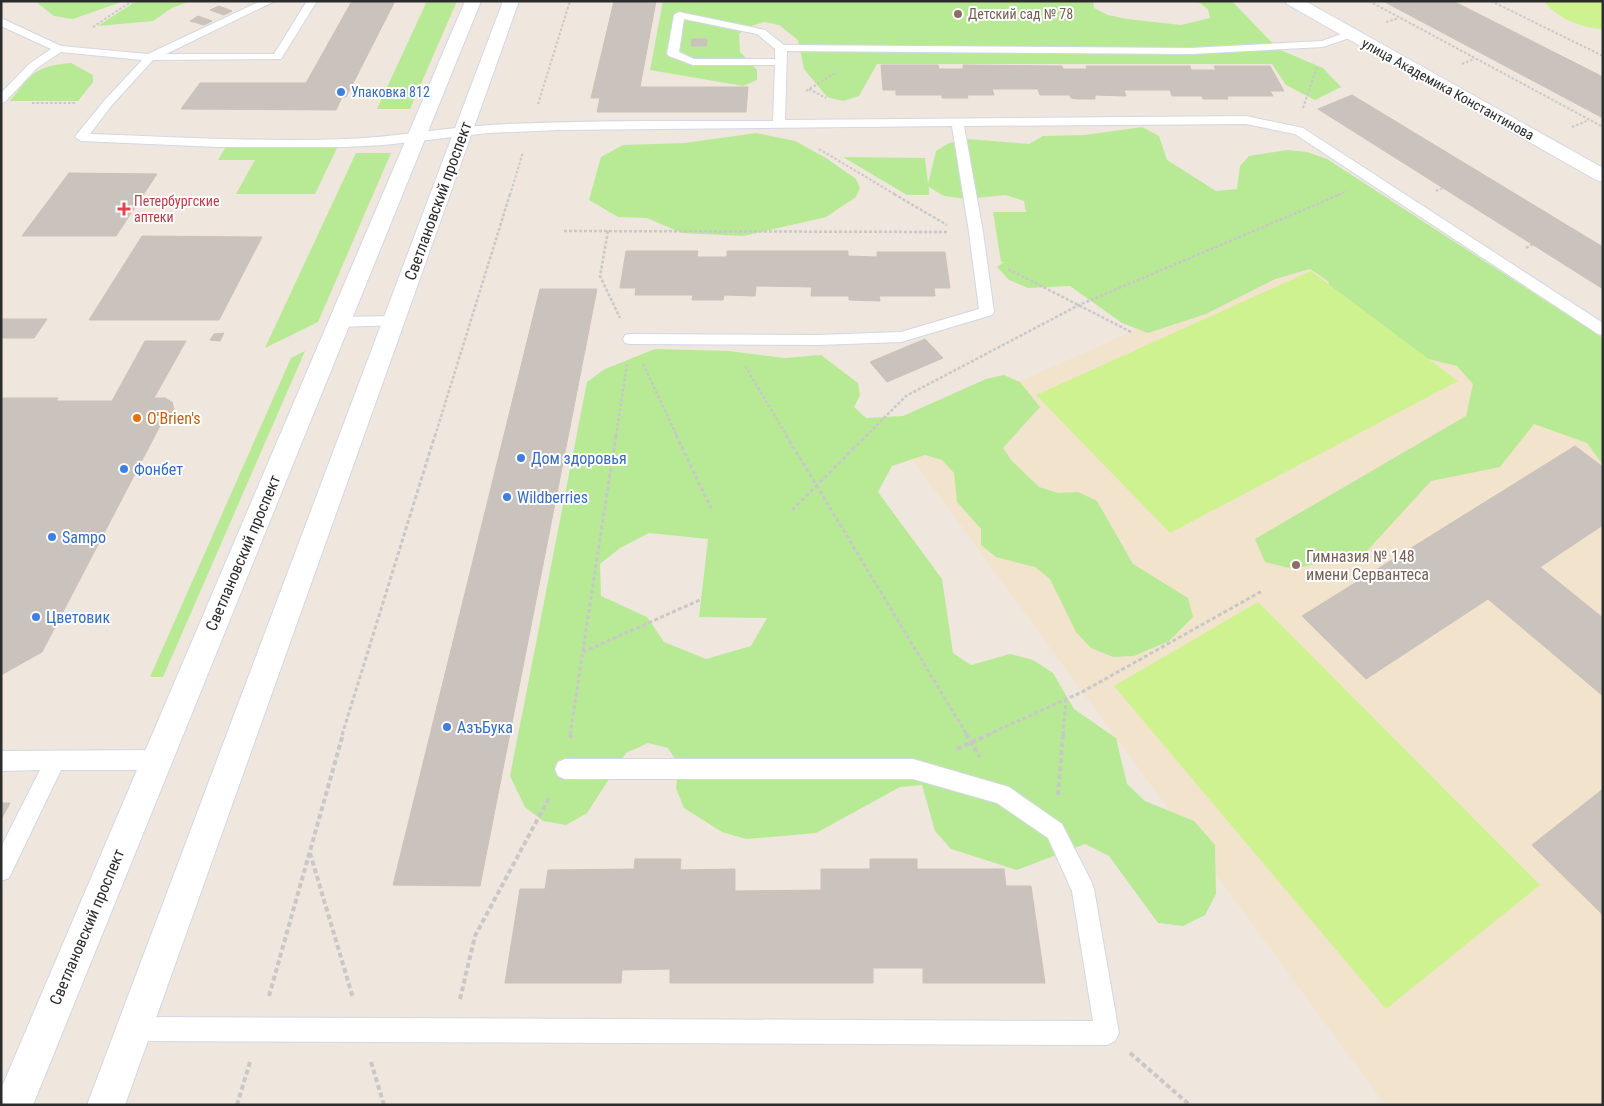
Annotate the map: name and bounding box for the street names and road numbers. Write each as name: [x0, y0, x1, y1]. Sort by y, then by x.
street label: улица Академика Константинова: [1359, 35, 1537, 143]
street label: Светлановский проспект: [400, 119, 476, 283]
street label: Светлановский проспект: [202, 472, 285, 634]
street label: Светлановский проспект: [46, 846, 129, 1008]

